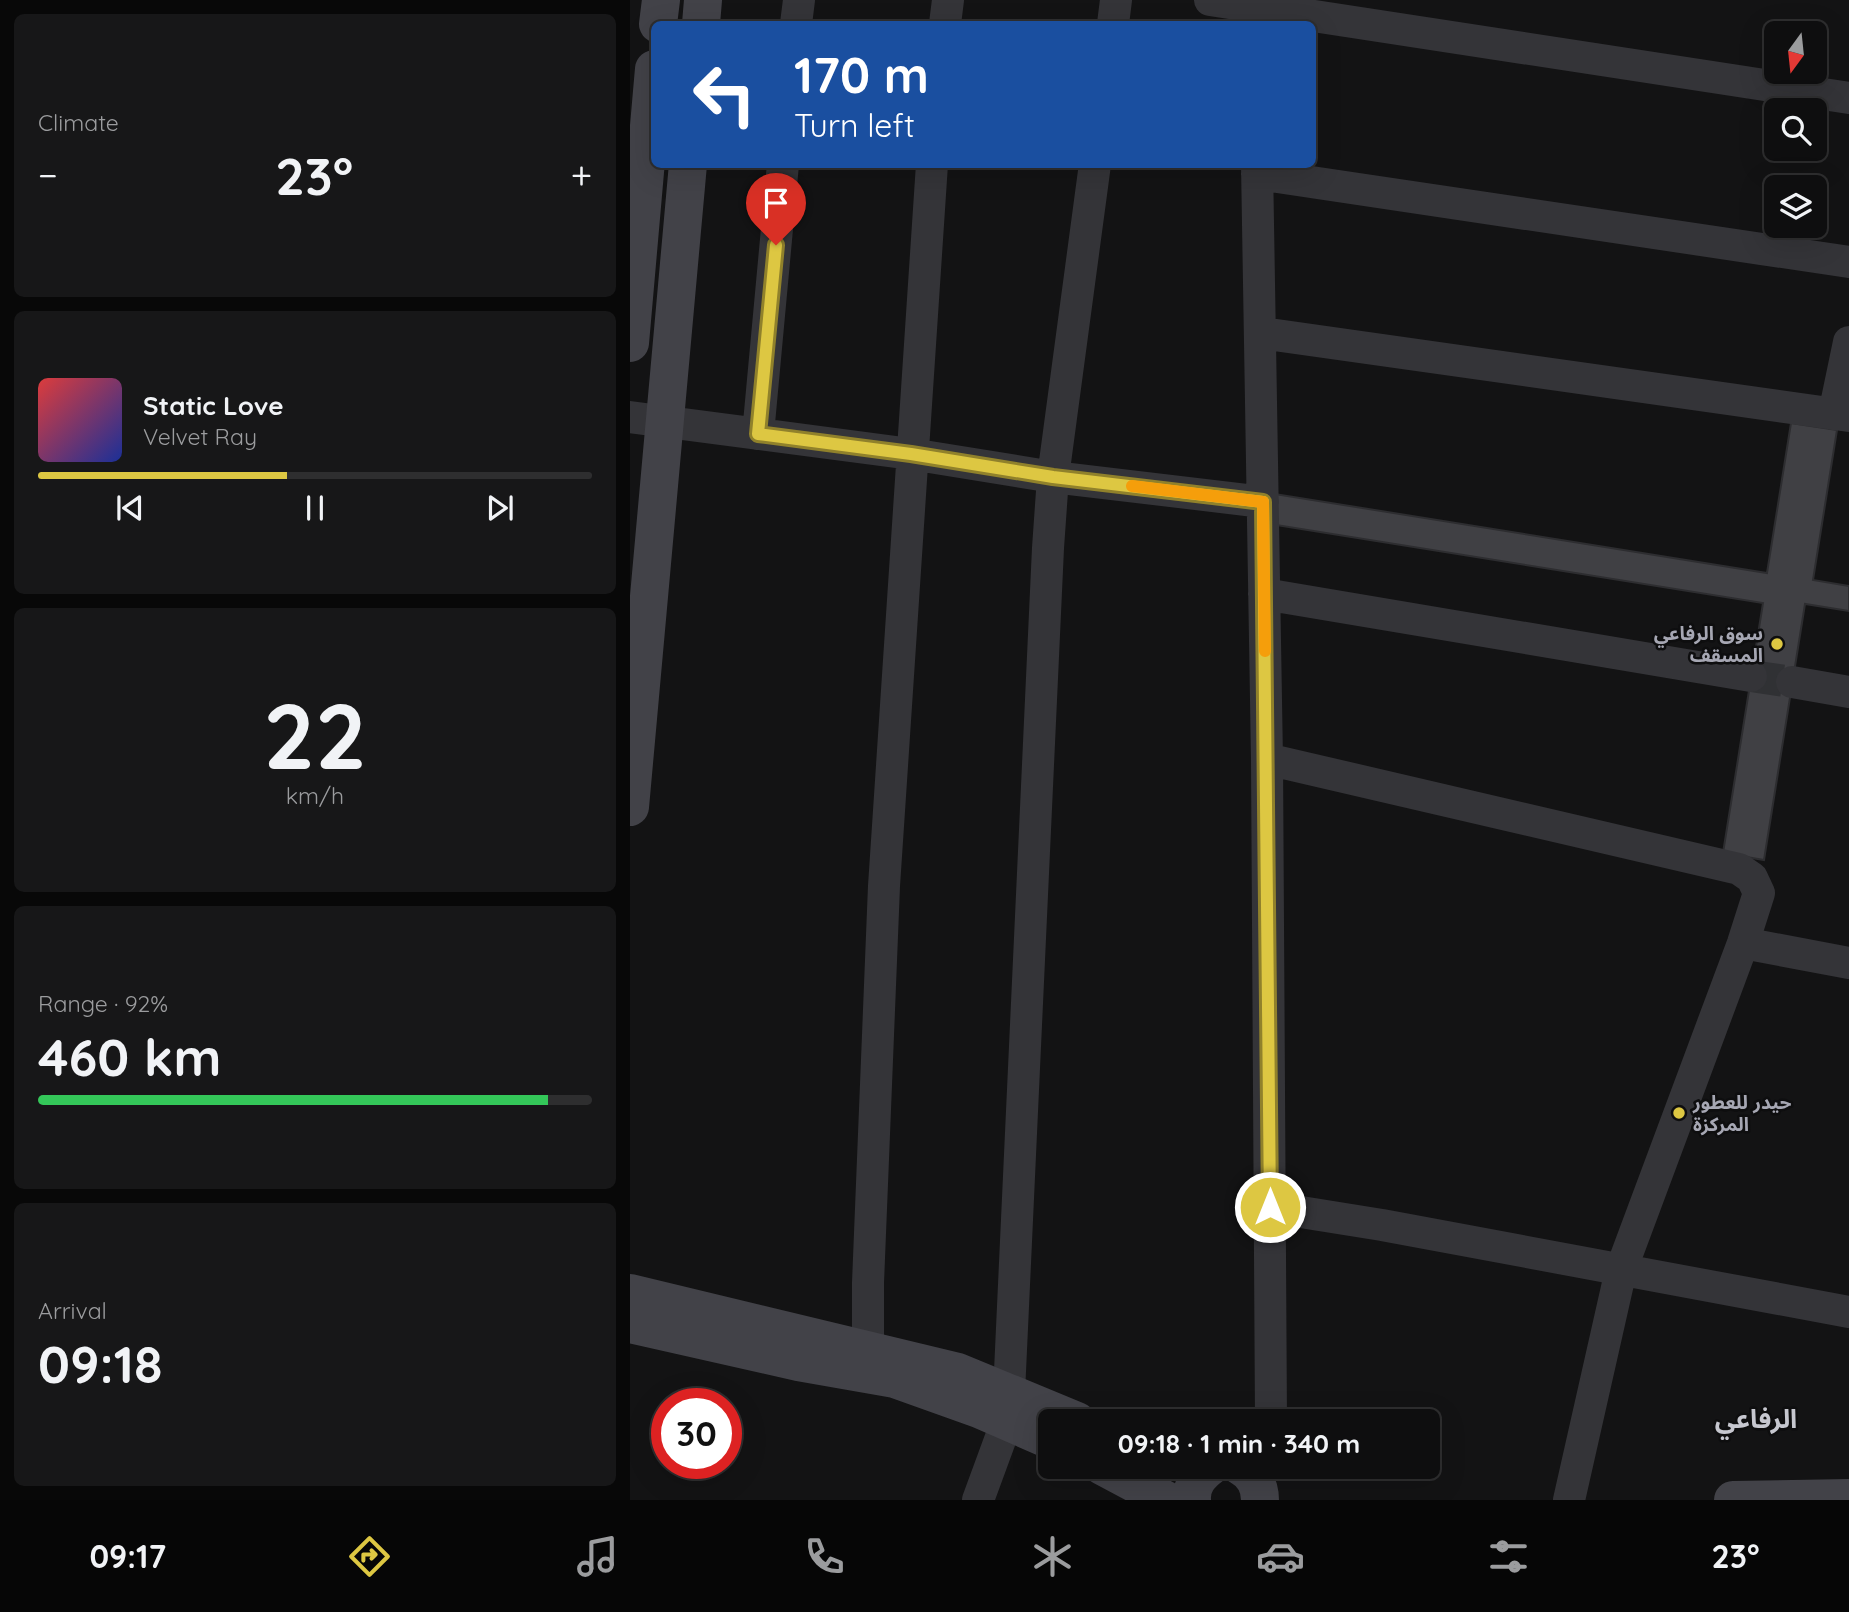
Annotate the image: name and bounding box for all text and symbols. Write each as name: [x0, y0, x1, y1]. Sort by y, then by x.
north arrow: [1764, 21, 1827, 84]
map controls: [1764, 21, 1827, 238]
text: 170 m: [794, 44, 929, 105]
icon: left: [679, 49, 770, 140]
button: search: [1764, 98, 1827, 161]
text: Turn left: [794, 105, 915, 145]
text: Climate: [38, 108, 119, 137]
text: 23°: [275, 143, 353, 208]
text: −: [38, 151, 58, 199]
text: +: [571, 151, 592, 199]
pin: [746, 173, 806, 245]
button: layers: [1764, 175, 1827, 238]
icon: arrive: [757, 184, 795, 222]
text: Static Love: [143, 389, 284, 422]
text: Velvet Ray: [143, 422, 257, 451]
icon: previous: [111, 489, 149, 527]
icon: pause: [296, 489, 334, 527]
icon: next: [481, 489, 519, 527]
place label: سوق الرفاعي المسقف: [1654, 621, 1763, 667]
marker: سوق الرفاعي المسقف: [1769, 636, 1785, 652]
text: 22: [263, 678, 367, 792]
text: km/h: [286, 781, 344, 810]
text: Range · 92%: [38, 989, 168, 1018]
text: 460 km: [38, 1024, 221, 1089]
place label: حيدر للعطور المركزة: [1692, 1090, 1792, 1136]
marker: حيدر للعطور المركزة: [1671, 1105, 1687, 1121]
position arrow: [1233, 1170, 1307, 1244]
text: Arrival: [38, 1296, 107, 1325]
text: 09:18: [38, 1331, 162, 1396]
speed limit sign: 30: [651, 1388, 742, 1479]
district label: الرفاعي: [1715, 1402, 1797, 1440]
text: 09:18 · 1 min · 340 m: [1118, 1427, 1360, 1460]
icon: directions: [345, 1532, 394, 1581]
icon: music: [573, 1532, 622, 1581]
icon: phone: [800, 1532, 849, 1581]
icon: climate: [1028, 1532, 1077, 1581]
icon: car: [1256, 1532, 1305, 1581]
icon: filters: [1484, 1532, 1533, 1581]
text: 09:17: [89, 1536, 166, 1576]
text: 23°: [1712, 1536, 1760, 1576]

